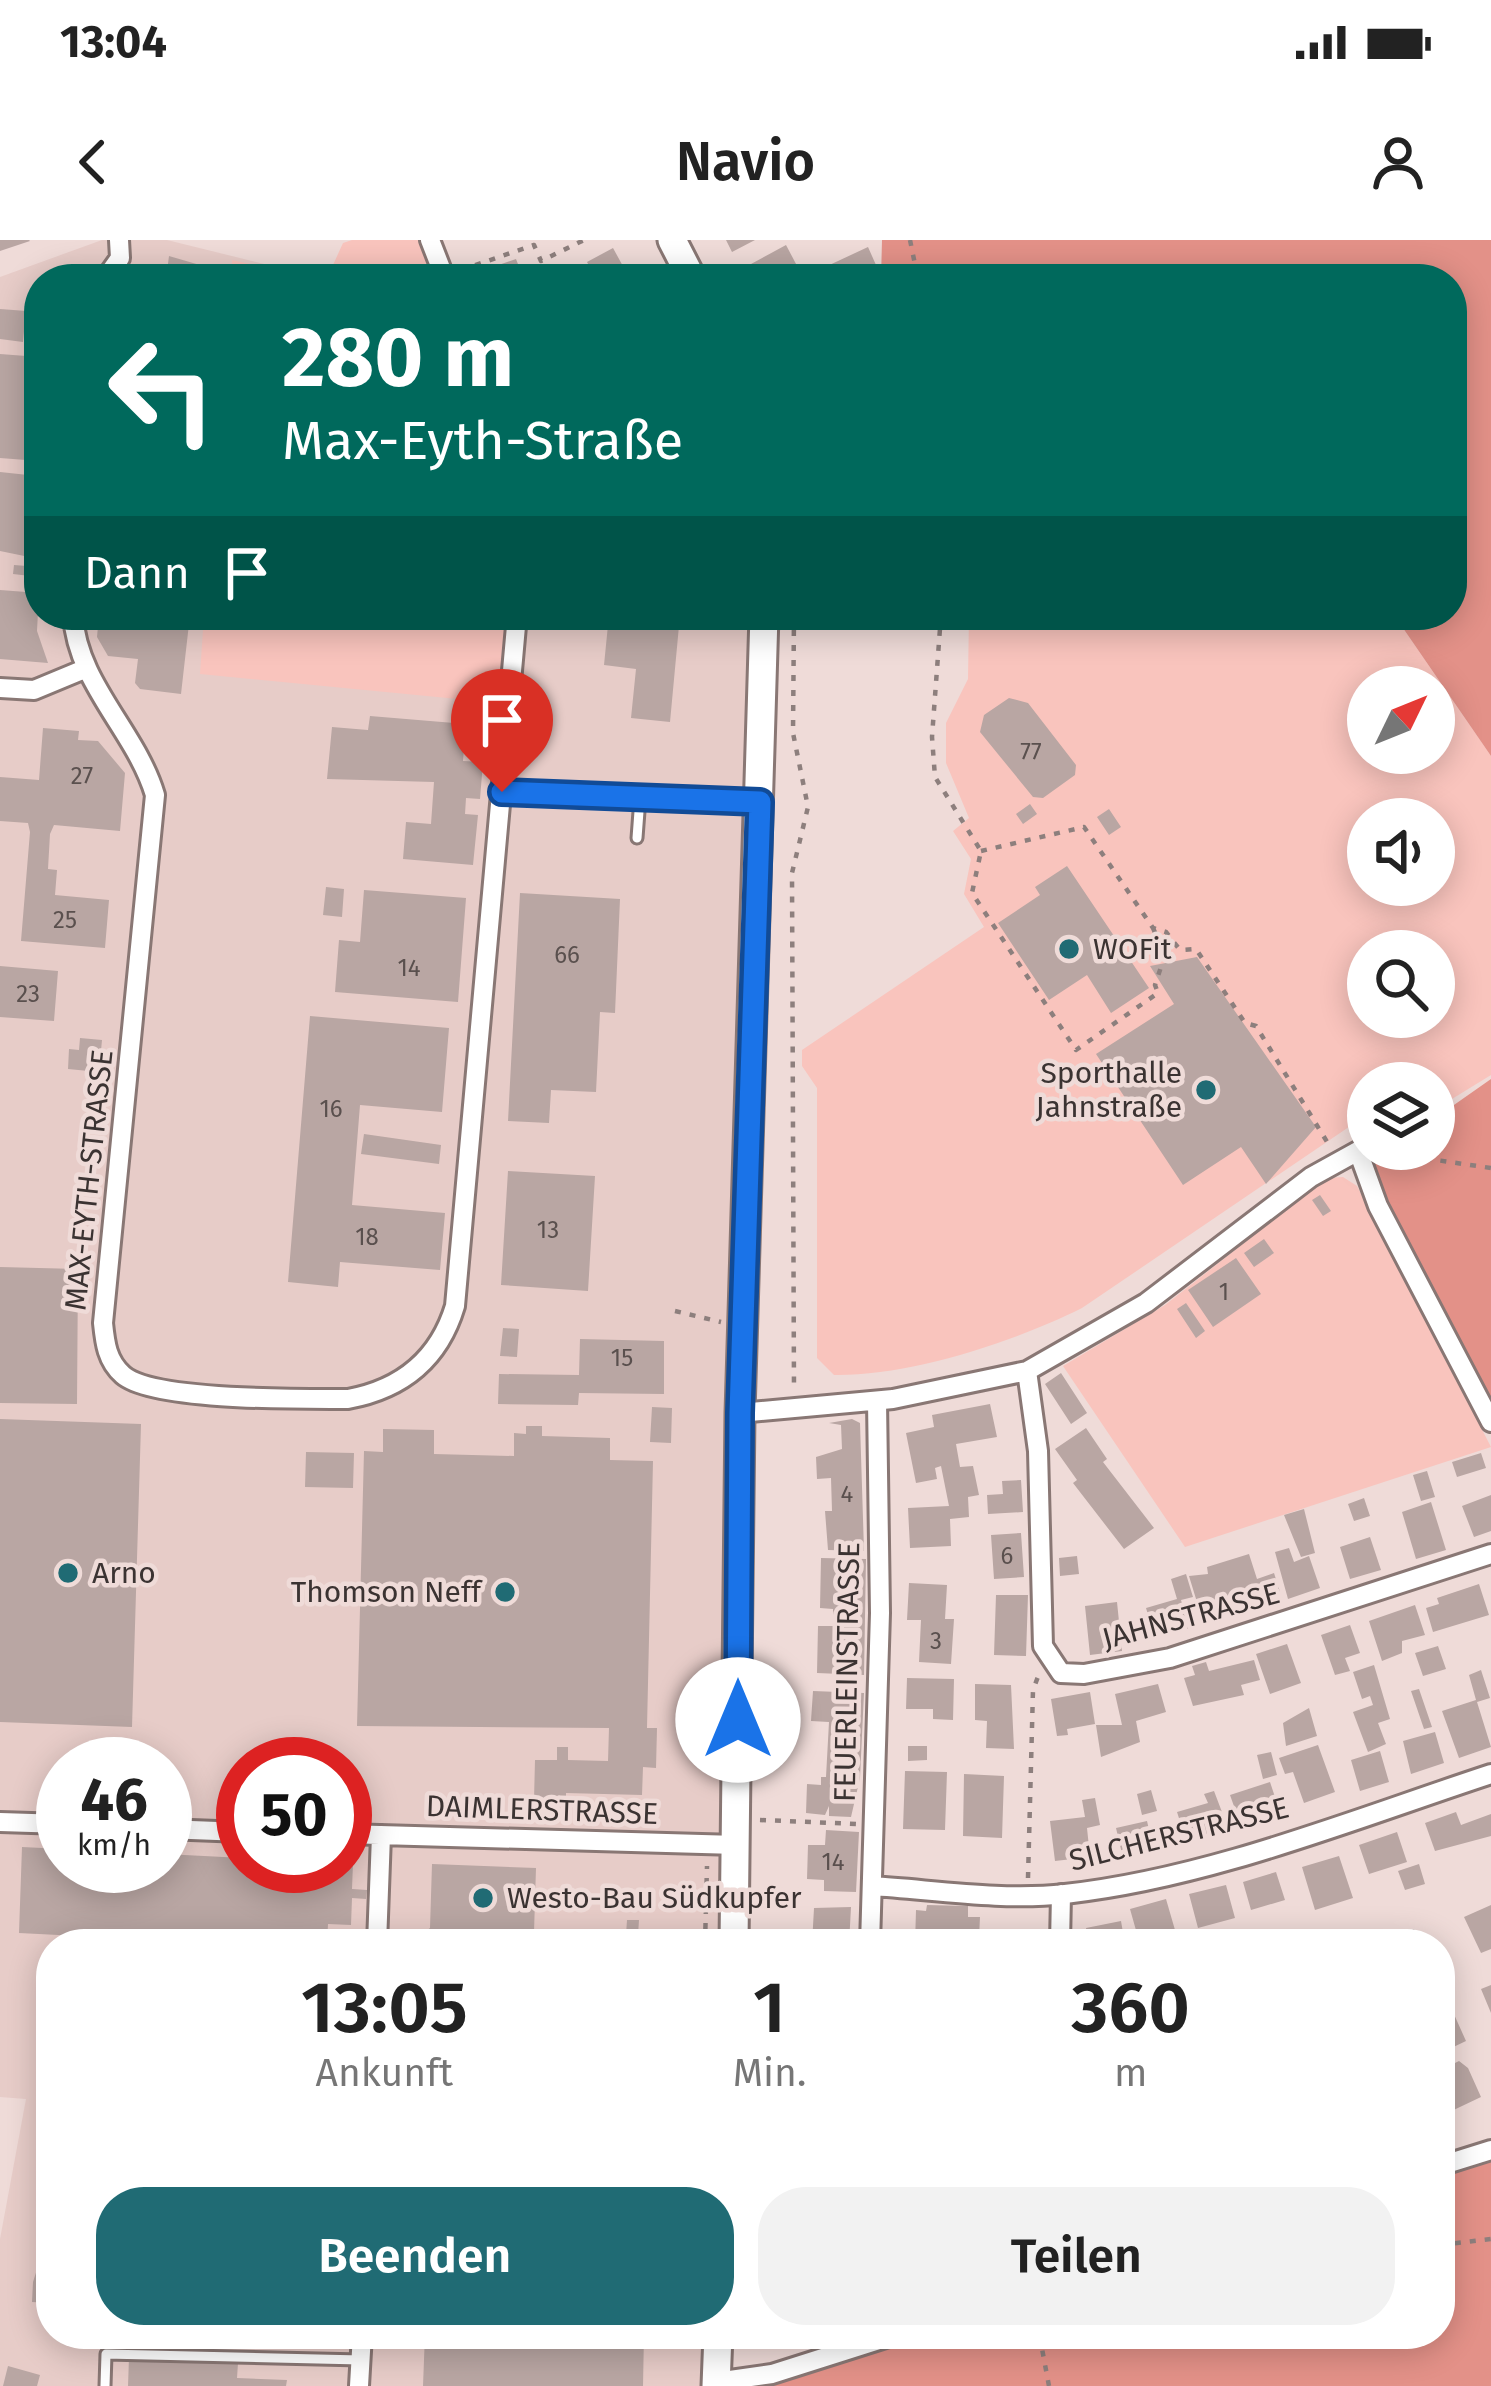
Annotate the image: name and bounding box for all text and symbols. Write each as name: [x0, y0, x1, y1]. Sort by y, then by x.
text: 13:04: [60, 15, 167, 69]
icon: back: [60, 129, 126, 195]
icon: person: [1365, 129, 1431, 195]
text: Navio: [676, 130, 815, 194]
text: 280 m: [282, 307, 514, 408]
icon: left: [84, 312, 240, 468]
text: Max-Eyth-Straße: [282, 409, 683, 473]
icon: arrive: [214, 540, 280, 606]
text: Dann: [84, 546, 190, 600]
north arrow: [1347, 666, 1455, 774]
map controls: [1347, 666, 1455, 1170]
pin: [451, 669, 553, 792]
icon: arrive: [469, 687, 535, 753]
house number: 77: [1020, 738, 1042, 766]
house number: 27: [71, 762, 93, 790]
button: sound: [1347, 798, 1455, 906]
house number: 25: [53, 906, 77, 934]
button: search: [1347, 930, 1455, 1038]
place label: WOFit: [1093, 931, 1172, 967]
marker: WOFit: [1056, 936, 1082, 962]
house number: 66: [554, 941, 580, 969]
house number: 14: [397, 954, 421, 982]
house number: 23: [16, 980, 40, 1008]
street label: MAX-EYTH-STRASSE: [57, 1048, 121, 1312]
place label: Sporthalle Jahnstraße: [1036, 1055, 1182, 1125]
button: layers: [1347, 1062, 1455, 1170]
marker: Sporthalle Jahnstraße: [1193, 1077, 1219, 1103]
house number: 16: [319, 1095, 343, 1123]
house number: 13: [537, 1216, 559, 1244]
house number: 18: [355, 1223, 379, 1251]
house number: 1: [1219, 1278, 1229, 1306]
house number: 15: [611, 1344, 633, 1372]
house number: 4: [841, 1480, 854, 1508]
street label: FEUERLEINSTRASSE: [827, 1542, 867, 1802]
house number: 6: [1001, 1542, 1013, 1570]
place label: Arno: [92, 1555, 156, 1591]
marker: Arno: [55, 1560, 81, 1586]
place label: Thomson Neff: [291, 1574, 483, 1610]
street label: JAHNSTRASSE: [1098, 1575, 1284, 1657]
marker: Thomson Neff: [492, 1579, 518, 1605]
house number: 3: [930, 1627, 942, 1655]
position arrow: [675, 1657, 801, 1783]
speed limit sign: 50: [216, 1737, 372, 1893]
text: 46: [80, 1764, 148, 1836]
street label: DAIMLERSTRASSE: [425, 1788, 659, 1832]
street label: SILCHERSTRASSE: [1066, 1789, 1292, 1879]
text: km/h: [77, 1827, 151, 1863]
house number: 14: [821, 1848, 845, 1876]
place label: Westo-Bau Südkupfer: [507, 1880, 802, 1916]
marker: Westo-Bau Südkupfer: [470, 1885, 496, 1911]
text: 13:05: [301, 1965, 468, 2051]
text: 1: [753, 1965, 786, 2051]
text: 360: [1071, 1965, 1190, 2051]
text: Ankunft: [316, 2050, 453, 2096]
text: Min.: [733, 2050, 806, 2096]
text: m: [1114, 2050, 1147, 2096]
button: Beenden: [96, 2187, 734, 2325]
button: Teilen: [758, 2187, 1395, 2325]

